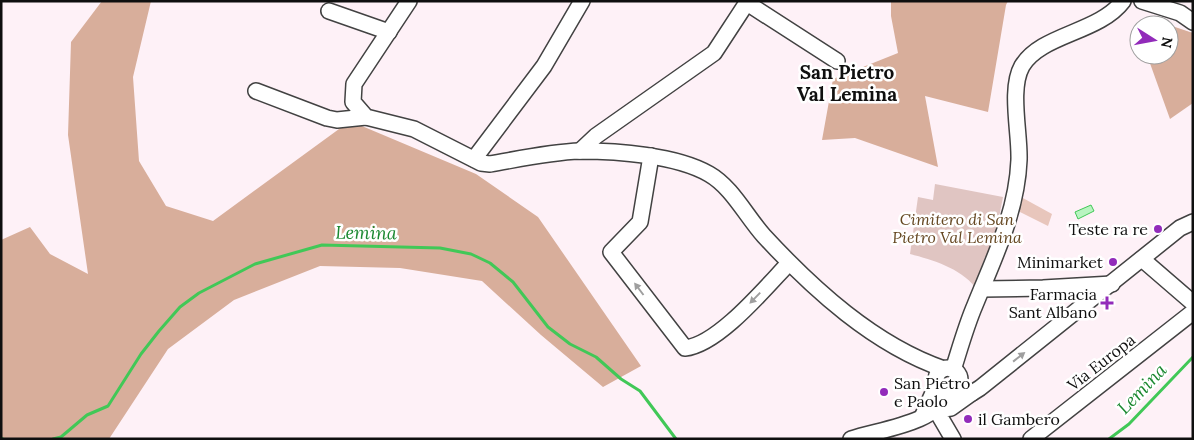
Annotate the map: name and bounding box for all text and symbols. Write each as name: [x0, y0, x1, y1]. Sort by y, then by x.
north arrow: [1129, 15, 1179, 65]
text: N: [1157, 35, 1177, 50]
district label: San Pietro Val Lemina: [797, 60, 897, 106]
park label: Cimitero di San Pietro Val Lemina: [892, 209, 1022, 247]
place label: Teste ra re: [1069, 219, 1148, 239]
water label: Lemina: [335, 220, 397, 245]
marker: Teste ra re: [1152, 223, 1164, 235]
place label: Minimarket: [1017, 252, 1104, 272]
marker: Minimarket: [1107, 256, 1119, 268]
one-way arrow: [634, 282, 644, 296]
place label: Farmacia Sant Albano: [1009, 284, 1097, 322]
one-way arrow: [749, 292, 761, 304]
marker: Farmacia Sant Albano: [1101, 297, 1113, 309]
street label: Via Europa: [1062, 329, 1139, 395]
one-way arrow: [1012, 352, 1025, 363]
water label: Lemina: [1112, 358, 1171, 419]
place label: San Pietro e Paolo: [894, 373, 970, 411]
marker: San Pietro e Paolo: [878, 386, 890, 398]
place label: il Gambero: [978, 409, 1060, 429]
marker: il Gambero: [962, 413, 974, 425]

